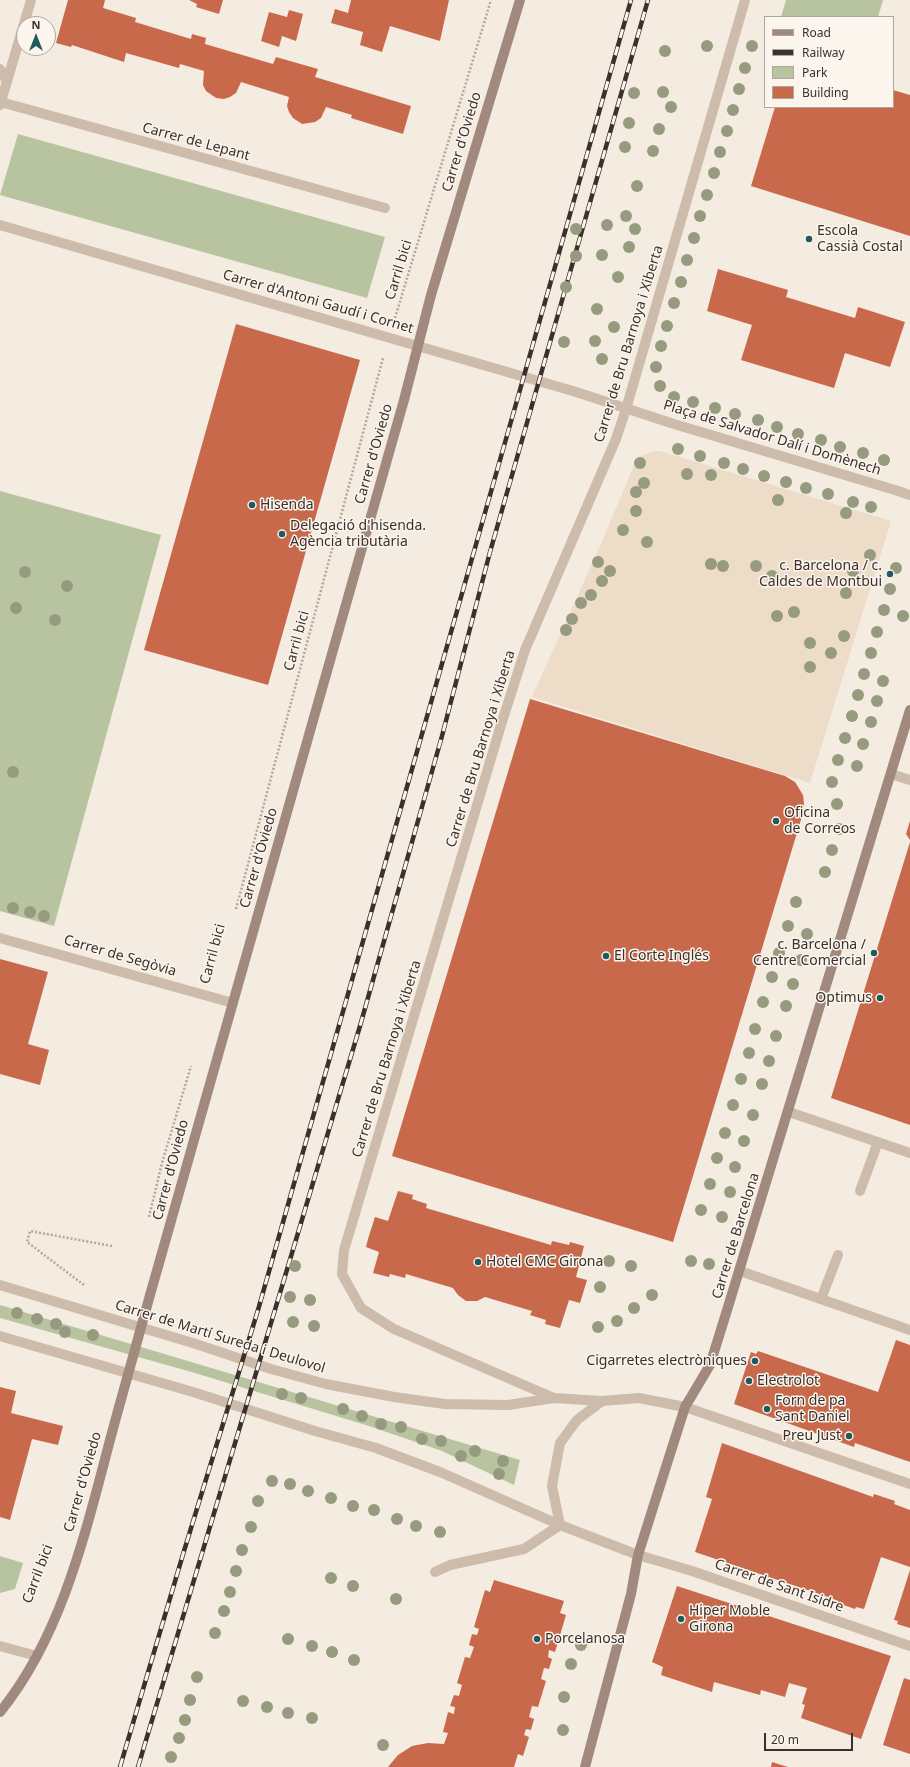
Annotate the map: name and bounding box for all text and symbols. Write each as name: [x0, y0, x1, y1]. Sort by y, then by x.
north arrow: [16, 16, 56, 56]
legend: [764, 16, 894, 108]
text: N: [32, 17, 40, 32]
text: Road: [802, 24, 831, 41]
text: Railway: [802, 44, 845, 61]
text: Park: [802, 64, 827, 81]
text: Building: [802, 84, 849, 101]
street label: Carrer d'Oviedo: [439, 90, 485, 194]
street label: Carrer de Lepant: [140, 120, 252, 164]
place label: Escola Cassià Costal: [817, 223, 903, 256]
marker: Escola Cassià Costal: [804, 234, 814, 244]
street label: Carril bici: [382, 238, 416, 302]
street label: Carrer de Bru Barnoya i Xiberta: [591, 243, 667, 445]
street label: Carrer d'Antoni Gaudí i Cornet: [221, 267, 415, 337]
street label: Plaça de Salvador Dalí i Domènech: [661, 397, 883, 479]
street label: Carrer d'Oviedo: [352, 402, 396, 506]
place label: Hisenda: [260, 497, 314, 513]
marker: Hisenda: [247, 500, 257, 510]
place label: Delegació d'hisenda. Agència tributària: [290, 518, 426, 550]
marker: Delegació d'hisenda. Agència tributària: [277, 529, 287, 539]
place label: c. Barcelona / c. Caldes de Montbui: [759, 558, 882, 590]
marker: c. Barcelona / c. Caldes de Montbui: [885, 569, 895, 579]
street label: Carril bici: [281, 609, 313, 673]
street label: Carrer de Bru Barnoya i Xiberta: [443, 648, 519, 850]
place label: Oficina de Correos: [784, 805, 856, 838]
street label: Carrer d'Oviedo: [237, 806, 281, 910]
marker: Oficina de Correos: [771, 816, 781, 826]
street label: Carril bici: [197, 922, 229, 986]
street label: Carrer de Segòvia: [62, 932, 178, 980]
place label: c. Barcelona / Centre Comercial: [753, 937, 866, 970]
place label: El Corte Inglés: [614, 948, 709, 964]
marker: c. Barcelona / Centre Comercial: [869, 948, 879, 958]
marker: El Corte Inglés: [601, 951, 611, 961]
street label: Carrer de Bru Barnoya i Xiberta: [349, 958, 425, 1160]
place label: Optimus: [815, 990, 872, 1006]
marker: Optimus: [875, 993, 885, 1003]
street label: Carrer d'Oviedo: [149, 1118, 193, 1222]
street label: Carrer de Barcelona: [709, 1171, 763, 1301]
place label: Hotel CMC Girona: [486, 1254, 603, 1270]
marker: Hotel CMC Girona: [473, 1257, 483, 1267]
street label: Carrer de Martí Sureda i Deulovol: [113, 1297, 327, 1377]
place label: Cigarretes electròniques: [586, 1353, 747, 1369]
marker: Cigarretes electròniques: [750, 1356, 760, 1366]
place label: Electrolot: [757, 1373, 819, 1389]
marker: Electrolot: [744, 1376, 754, 1386]
place label: Forn de pa Sant Daniel: [775, 1393, 850, 1426]
marker: Forn de pa Sant Daniel: [762, 1404, 772, 1414]
place label: Preu Just: [783, 1428, 841, 1444]
street label: Carrer d'Oviedo: [61, 1430, 105, 1534]
marker: Preu Just: [844, 1431, 854, 1441]
street label: Carril bici: [19, 1542, 57, 1606]
street label: Carrer de Sant Isidre: [712, 1556, 846, 1616]
place label: Hiper Moble Girona: [689, 1603, 770, 1636]
marker: Hiper Moble Girona: [676, 1614, 686, 1624]
place label: Porcelanosa: [545, 1631, 625, 1647]
marker: Porcelanosa: [532, 1634, 542, 1644]
scale bar: [766, 1725, 855, 1751]
text: 20 m: [771, 1731, 799, 1748]

